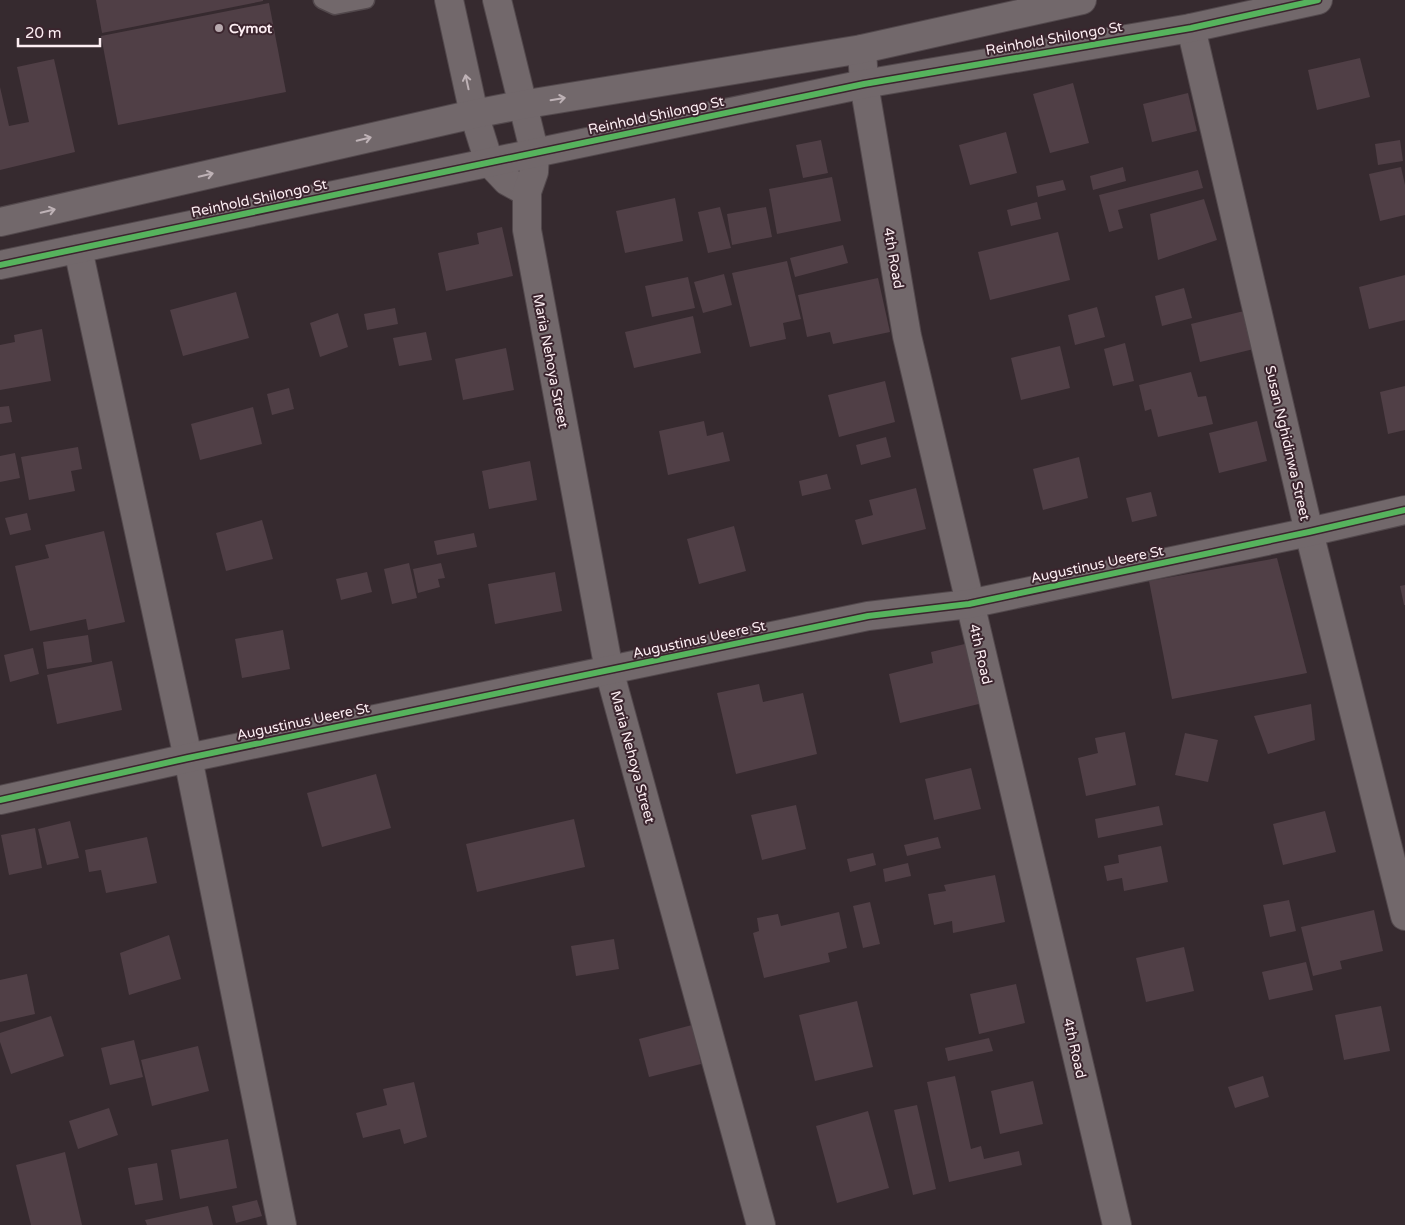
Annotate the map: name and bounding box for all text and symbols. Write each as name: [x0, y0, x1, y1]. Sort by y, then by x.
scale bar: [18, 15, 100, 47]
street label: Reinhold Shilongo St: [984, 18, 1124, 59]
place label: Cymot: [229, 20, 273, 37]
marker: Cymot: [213, 22, 225, 34]
text: 20 m: [25, 24, 62, 42]
one-way arrow: [462, 74, 471, 90]
one-way arrow: [549, 93, 565, 103]
street label: Reinhold Shilongo St: [587, 93, 726, 138]
one-way arrow: [356, 134, 372, 143]
one-way arrow: [198, 170, 214, 179]
street label: Reinhold Shilongo St: [190, 176, 329, 221]
one-way arrow: [39, 206, 55, 215]
street label: 4th Road: [880, 226, 907, 290]
street label: Maria Nehoya Street: [529, 292, 572, 430]
street label: Susan Nghidinwa Street: [1261, 364, 1314, 523]
street label: Augustinus Ueere St: [1029, 542, 1166, 587]
street label: Augustinus Ueere St: [631, 617, 768, 662]
street label: 4th Road: [965, 622, 996, 686]
street label: Maria Nehoya Street: [607, 689, 659, 826]
street label: Augustinus Ueere St: [235, 699, 372, 744]
street label: 4th Road: [1059, 1016, 1090, 1080]

